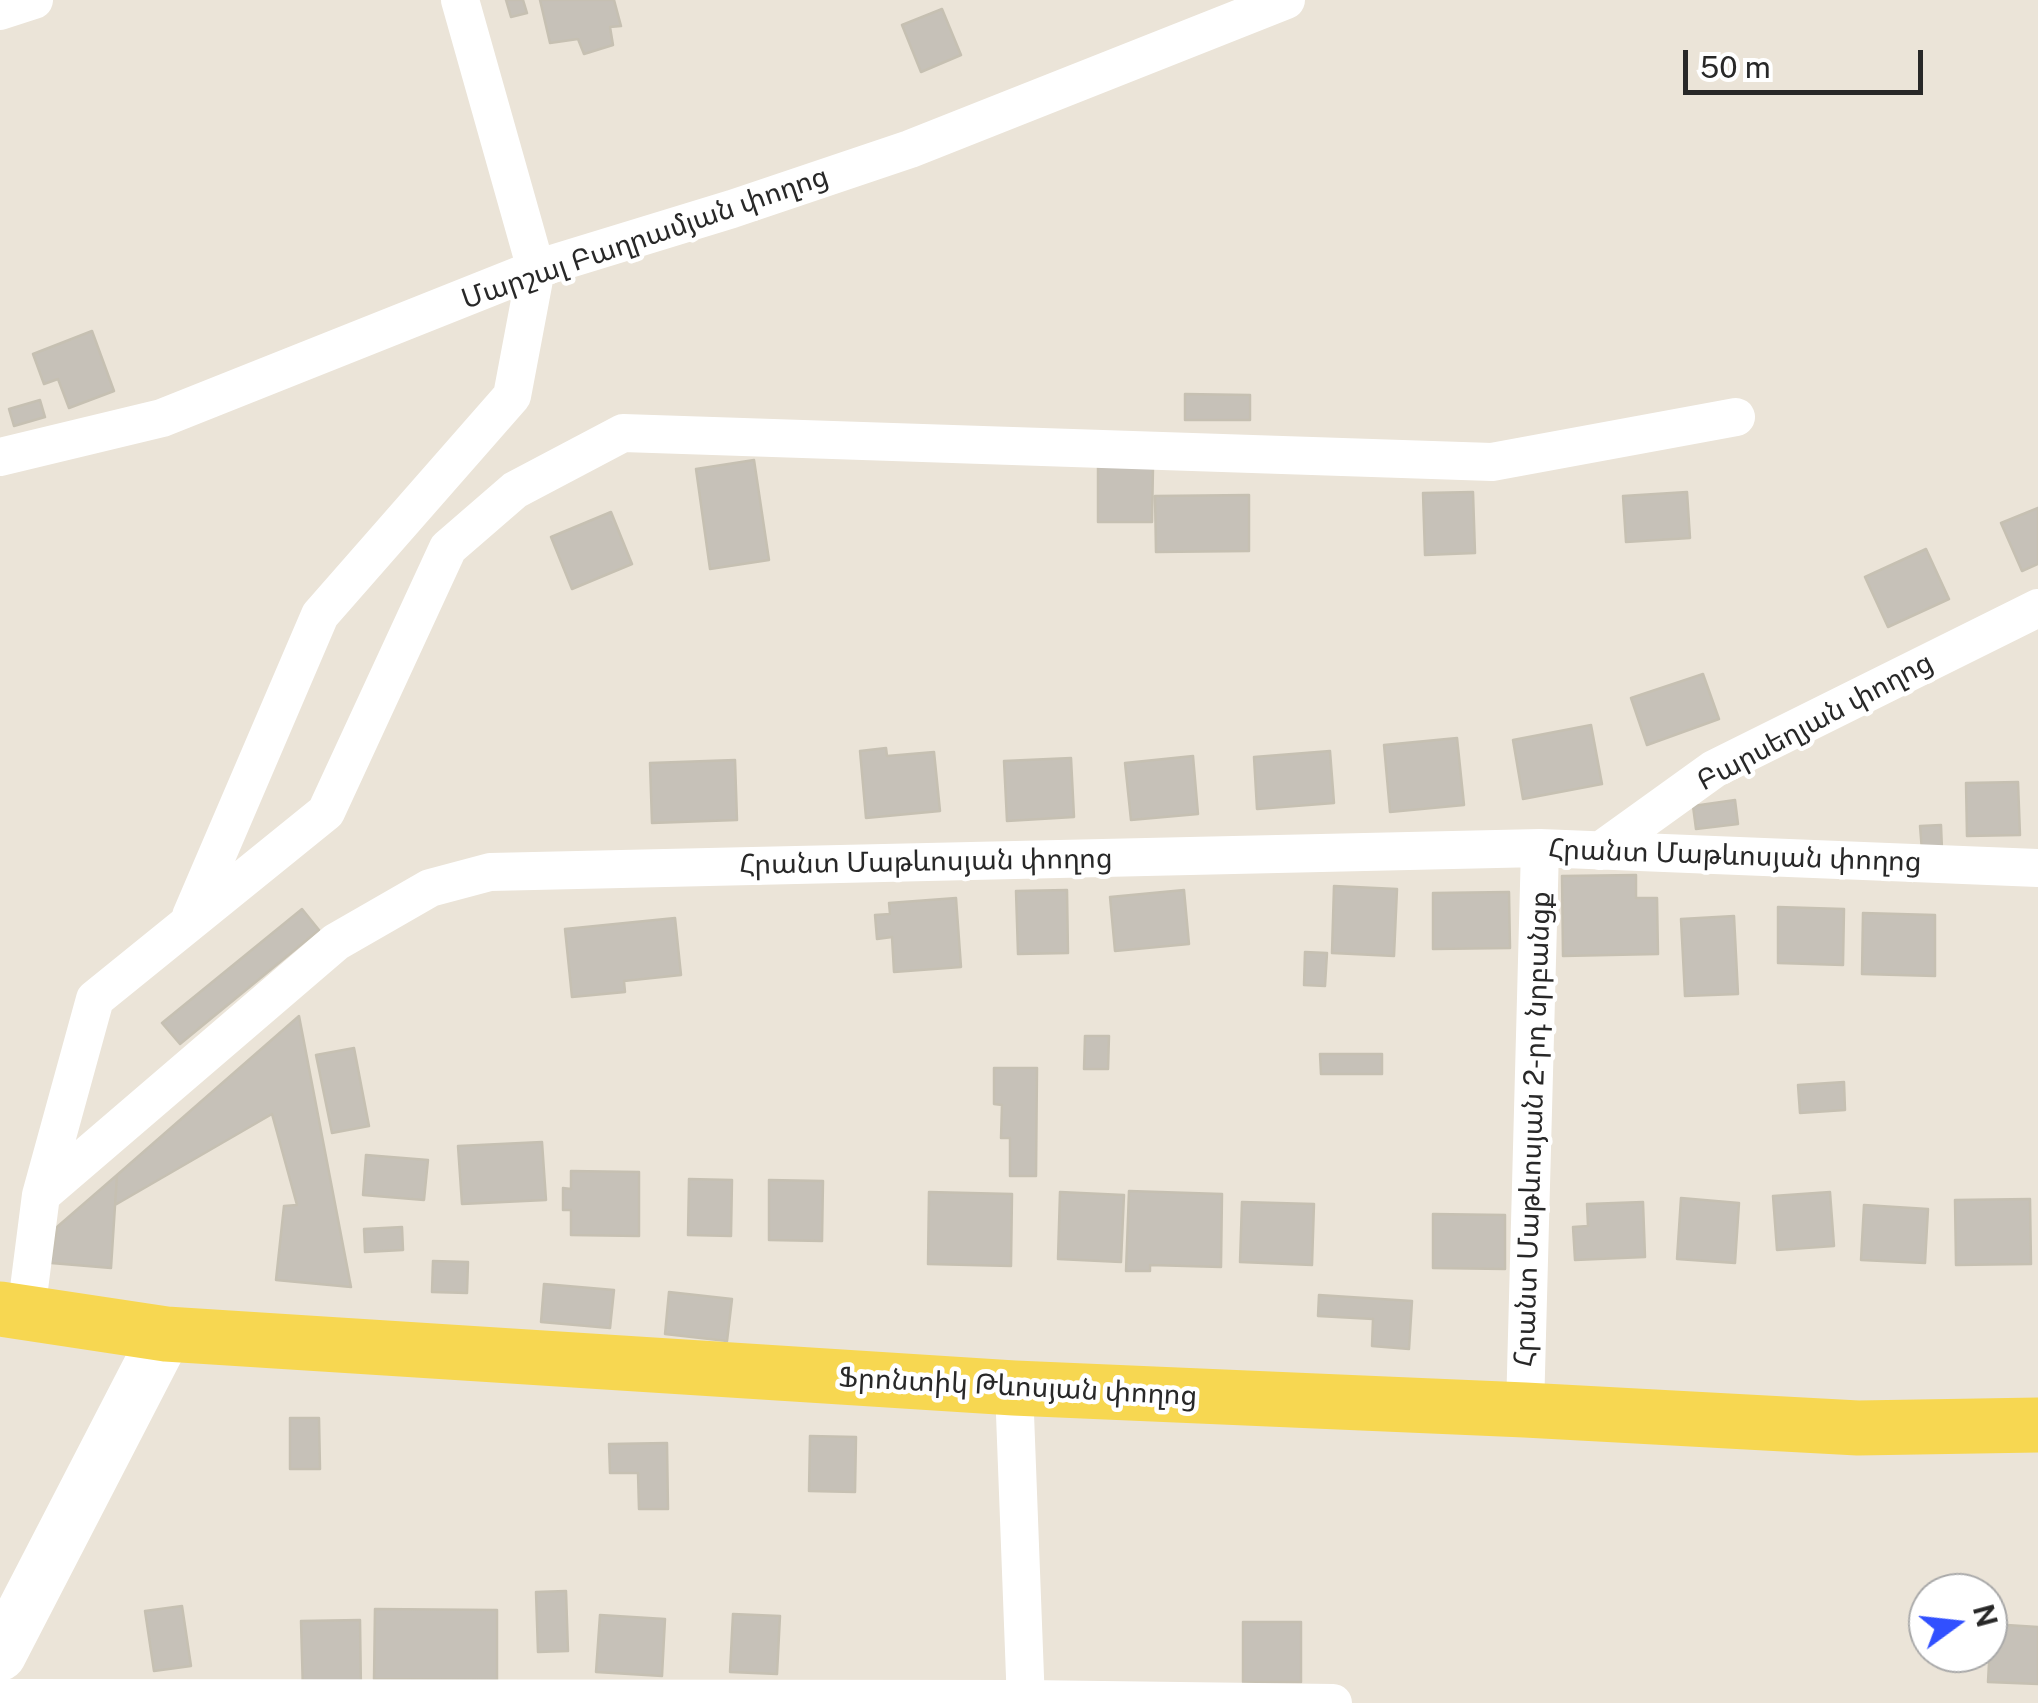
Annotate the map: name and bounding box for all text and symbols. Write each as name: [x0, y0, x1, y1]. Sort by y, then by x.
scale bar: [1688, 30, 1928, 92]
text: 50 m: [1700, 49, 1771, 85]
street label: Մարշալ Բաղրամյան փողոց: [457, 159, 833, 317]
street label: Բարսեղյան փողոց: [1691, 646, 1939, 798]
street label: Հրանտ Մաթևոսյան փողոց: [1548, 833, 1922, 879]
street label: Հրանտ Մաթևոսյան փողոց: [739, 842, 1113, 882]
street label: Հրանտ Մաթևոսյան 2-րդ նրբանցք: [1508, 891, 1558, 1367]
street label: Ֆրոնտիկ Թևոսյան փողոց: [838, 1361, 1198, 1413]
north arrow: [1908, 1573, 2008, 1673]
text: N: [1967, 1601, 2004, 1630]

